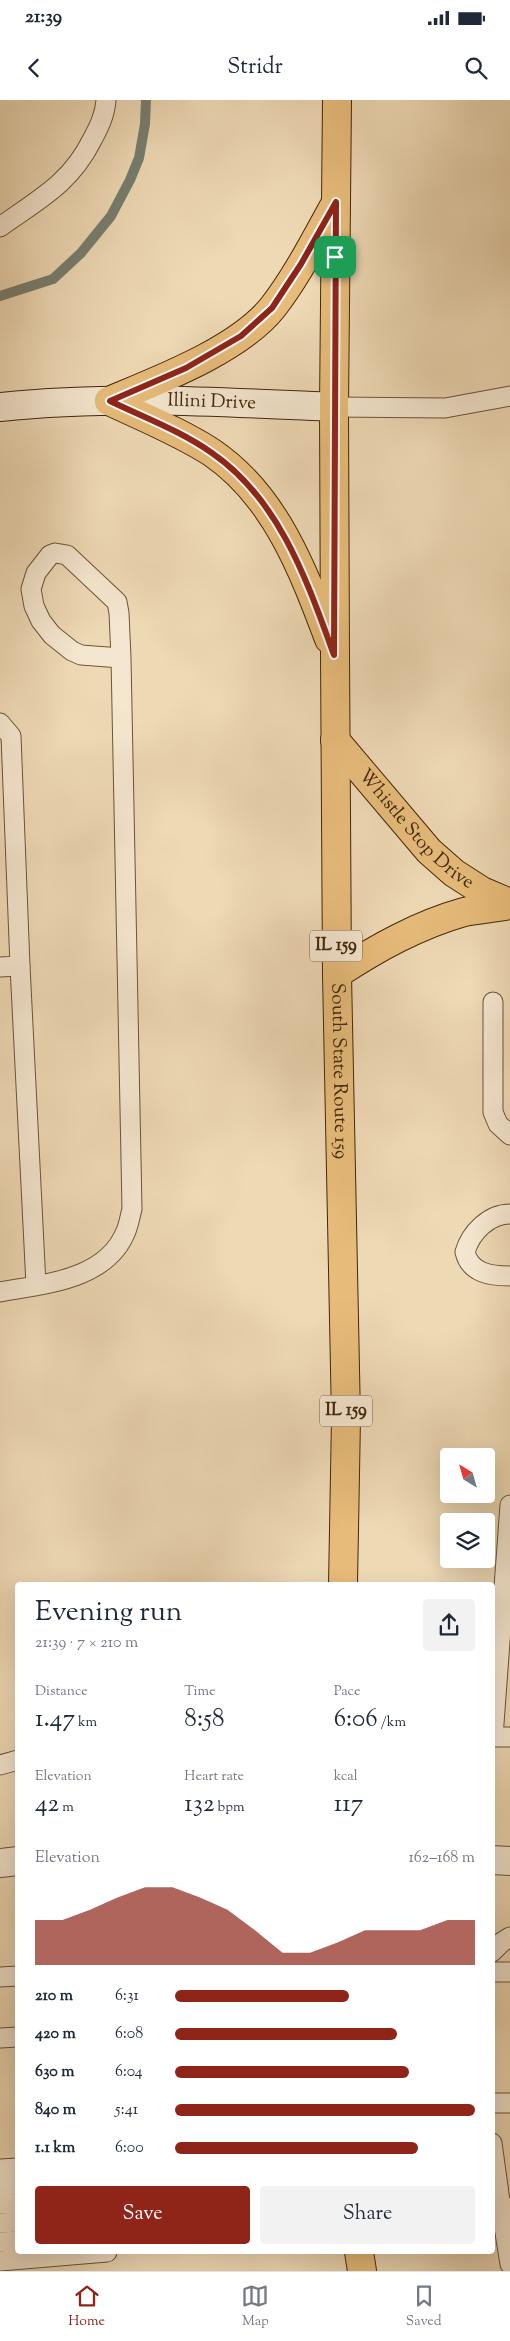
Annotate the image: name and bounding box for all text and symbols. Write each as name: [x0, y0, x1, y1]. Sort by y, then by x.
text: 21:39: [25, 4, 62, 31]
text: Stridr: [227, 52, 283, 84]
icon: back: [20, 54, 48, 82]
icon: search: [462, 54, 490, 82]
pin: [314, 236, 356, 278]
icon: arrive: [321, 243, 349, 271]
street label: Illini Drive: [167, 387, 257, 417]
street label: Whistle Stop Drive: [352, 763, 479, 896]
road number: IL 159: [310, 930, 362, 961]
street label: South State Route 159: [324, 983, 354, 1159]
road number: IL 159: [320, 1395, 372, 1426]
north arrow: [440, 1448, 495, 1502]
map controls: [440, 1448, 495, 1568]
button: layers: [440, 1513, 495, 1568]
text: Evening run: [35, 1593, 182, 1633]
button: share: [423, 1599, 475, 1651]
text: 21:39 · 7 × 210 m: [35, 1632, 138, 1655]
text: Distance: [35, 1682, 88, 1702]
text: Time: [184, 1682, 215, 1702]
text: Pace: [334, 1682, 360, 1702]
text: 1.47: [35, 1702, 75, 1738]
text: 8:58: [184, 1702, 224, 1738]
text: 6:06: [334, 1702, 378, 1738]
text: km: [75, 1713, 97, 1733]
text: /km: [378, 1713, 406, 1733]
text: Elevation: [35, 1767, 92, 1787]
text: Heart rate: [184, 1767, 244, 1787]
text: kcal: [334, 1767, 358, 1787]
text: 42: [35, 1787, 59, 1823]
text: 132: [184, 1787, 215, 1823]
text: 117: [334, 1787, 363, 1823]
text: m: [59, 1798, 74, 1818]
text: bpm: [215, 1798, 245, 1818]
text: Elevation: [35, 1847, 100, 1870]
text: 162–168 m: [408, 1847, 475, 1870]
text: 210 m: [35, 1985, 73, 2008]
text: 6:31: [115, 1985, 139, 2008]
text: 420 m: [35, 2023, 76, 2046]
text: 6:08: [115, 2023, 143, 2046]
text: 630 m: [35, 2061, 74, 2084]
text: 6:04: [115, 2061, 143, 2084]
text: 840 m: [35, 2099, 76, 2122]
text: 5:41: [115, 2099, 138, 2122]
text: 1.1 km: [35, 2137, 75, 2160]
text: 6:00: [115, 2137, 144, 2160]
button: Save: [35, 2186, 250, 2244]
button: Share: [260, 2186, 475, 2244]
tab: Home: [68, 2282, 105, 2332]
tab: Map: [241, 2282, 269, 2332]
tab: Saved: [406, 2282, 442, 2332]

